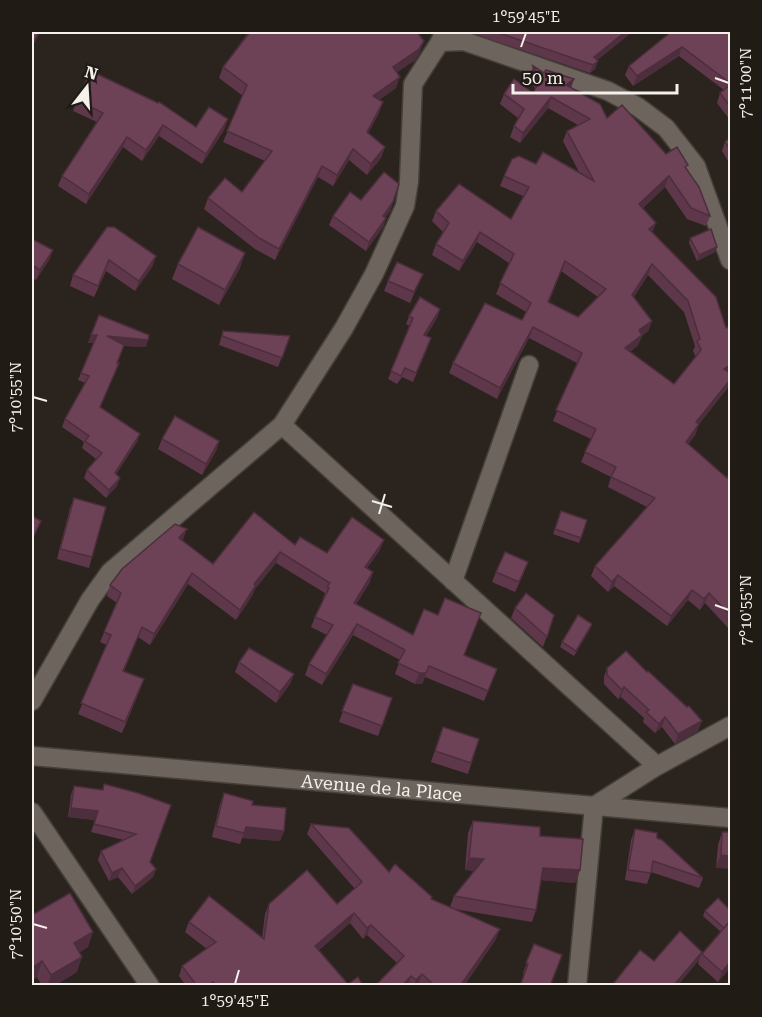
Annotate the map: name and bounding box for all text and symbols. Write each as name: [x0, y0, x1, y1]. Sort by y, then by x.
text: 1°59'45"E: [492, 8, 560, 26]
text: 7°11'00"N: [737, 48, 755, 118]
north arrow: [57, 57, 117, 117]
scale bar: [513, 57, 676, 95]
text: N: [83, 62, 100, 84]
text: 50 m: [522, 67, 563, 88]
text: 7°10'55"N: [7, 362, 25, 432]
text: 7°10'55"N: [737, 575, 755, 645]
street label: Avenue de la Place: [300, 769, 463, 805]
text: 7°10'50"N: [7, 889, 25, 959]
text: 1°59'45"E: [201, 992, 269, 1010]

